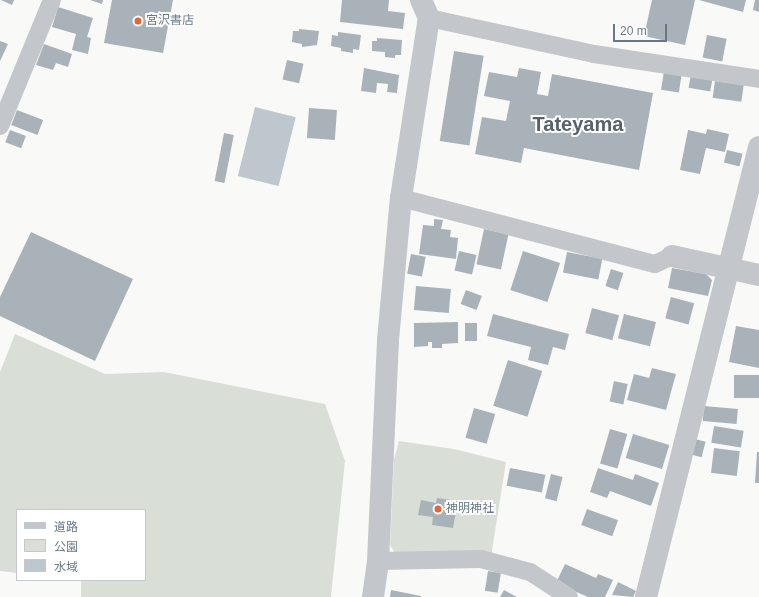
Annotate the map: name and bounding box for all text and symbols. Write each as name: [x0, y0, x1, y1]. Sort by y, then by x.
place label: 宮沢書店: [146, 14, 194, 28]
marker: 宮沢書店: [133, 16, 143, 26]
scale bar: [615, 16, 669, 42]
text: 20 m: [620, 24, 647, 38]
district label: Tateyama: [533, 112, 623, 136]
place label: 神明神社: [446, 502, 494, 516]
marker: 神明神社: [433, 504, 443, 514]
legend: [16, 509, 146, 581]
text: 道路: [54, 520, 78, 534]
text: 公園: [54, 540, 78, 554]
text: 水域: [54, 560, 78, 574]

